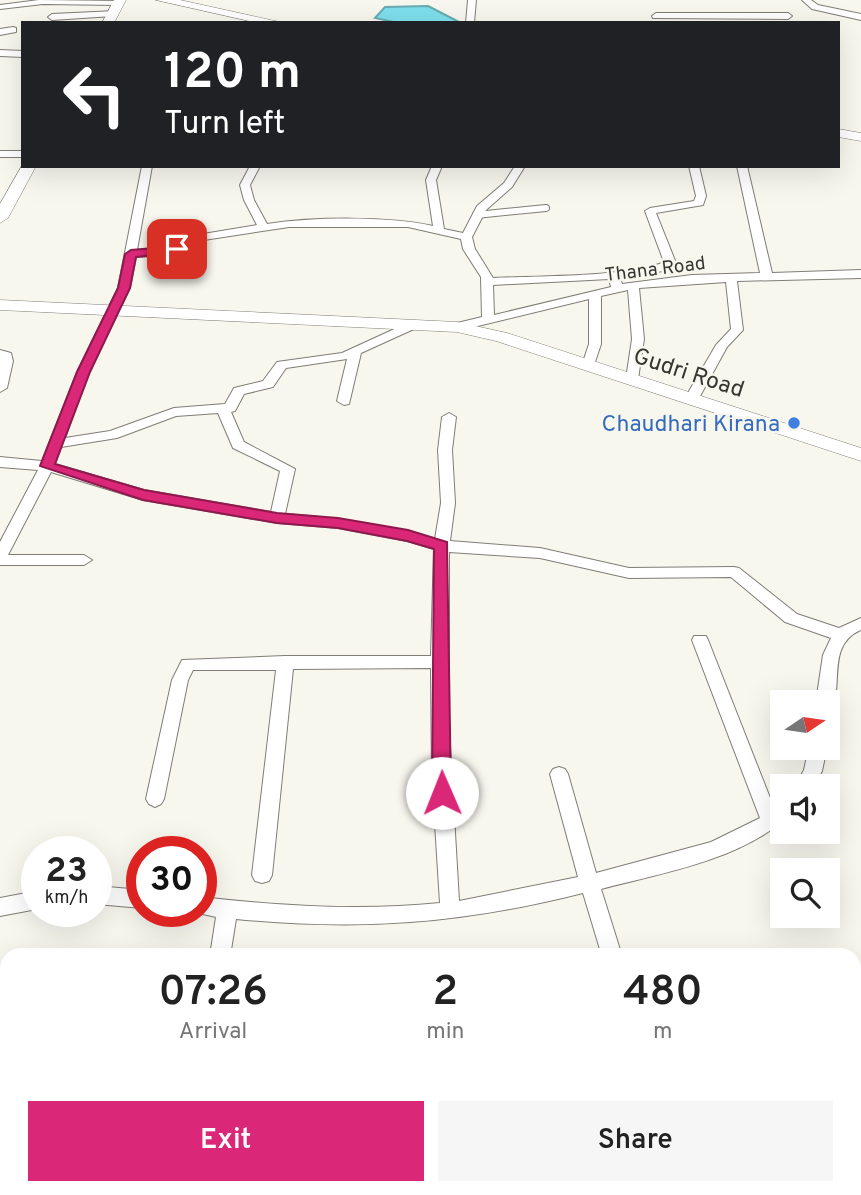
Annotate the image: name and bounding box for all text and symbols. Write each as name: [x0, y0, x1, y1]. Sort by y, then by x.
text: 120 m: [164, 44, 301, 106]
icon: left: [49, 49, 140, 140]
text: Turn left: [164, 105, 285, 145]
pin: [147, 219, 207, 279]
icon: arrive: [158, 230, 196, 268]
street label: Thana Road: [603, 252, 707, 288]
street label: Gudri Road: [629, 343, 747, 406]
place label: Chaudhari Kirana: [602, 411, 780, 440]
marker: Chaudhari Kirana: [786, 415, 802, 431]
north arrow: [770, 690, 840, 760]
map controls: [770, 690, 840, 928]
position arrow: [405, 756, 479, 830]
button: sound: [770, 774, 840, 844]
speed limit sign: 30: [126, 836, 217, 927]
text: 23: [45, 850, 88, 894]
button: search: [770, 858, 840, 928]
text: km/h: [45, 887, 88, 910]
text: 07:26: [158, 967, 268, 1020]
text: 2: [433, 967, 458, 1020]
text: 480: [623, 967, 703, 1020]
text: Arrival: [179, 1018, 247, 1047]
text: min: [426, 1018, 465, 1047]
text: m: [653, 1018, 673, 1047]
button: Exit: [28, 1101, 424, 1181]
button: Share: [438, 1101, 833, 1181]

